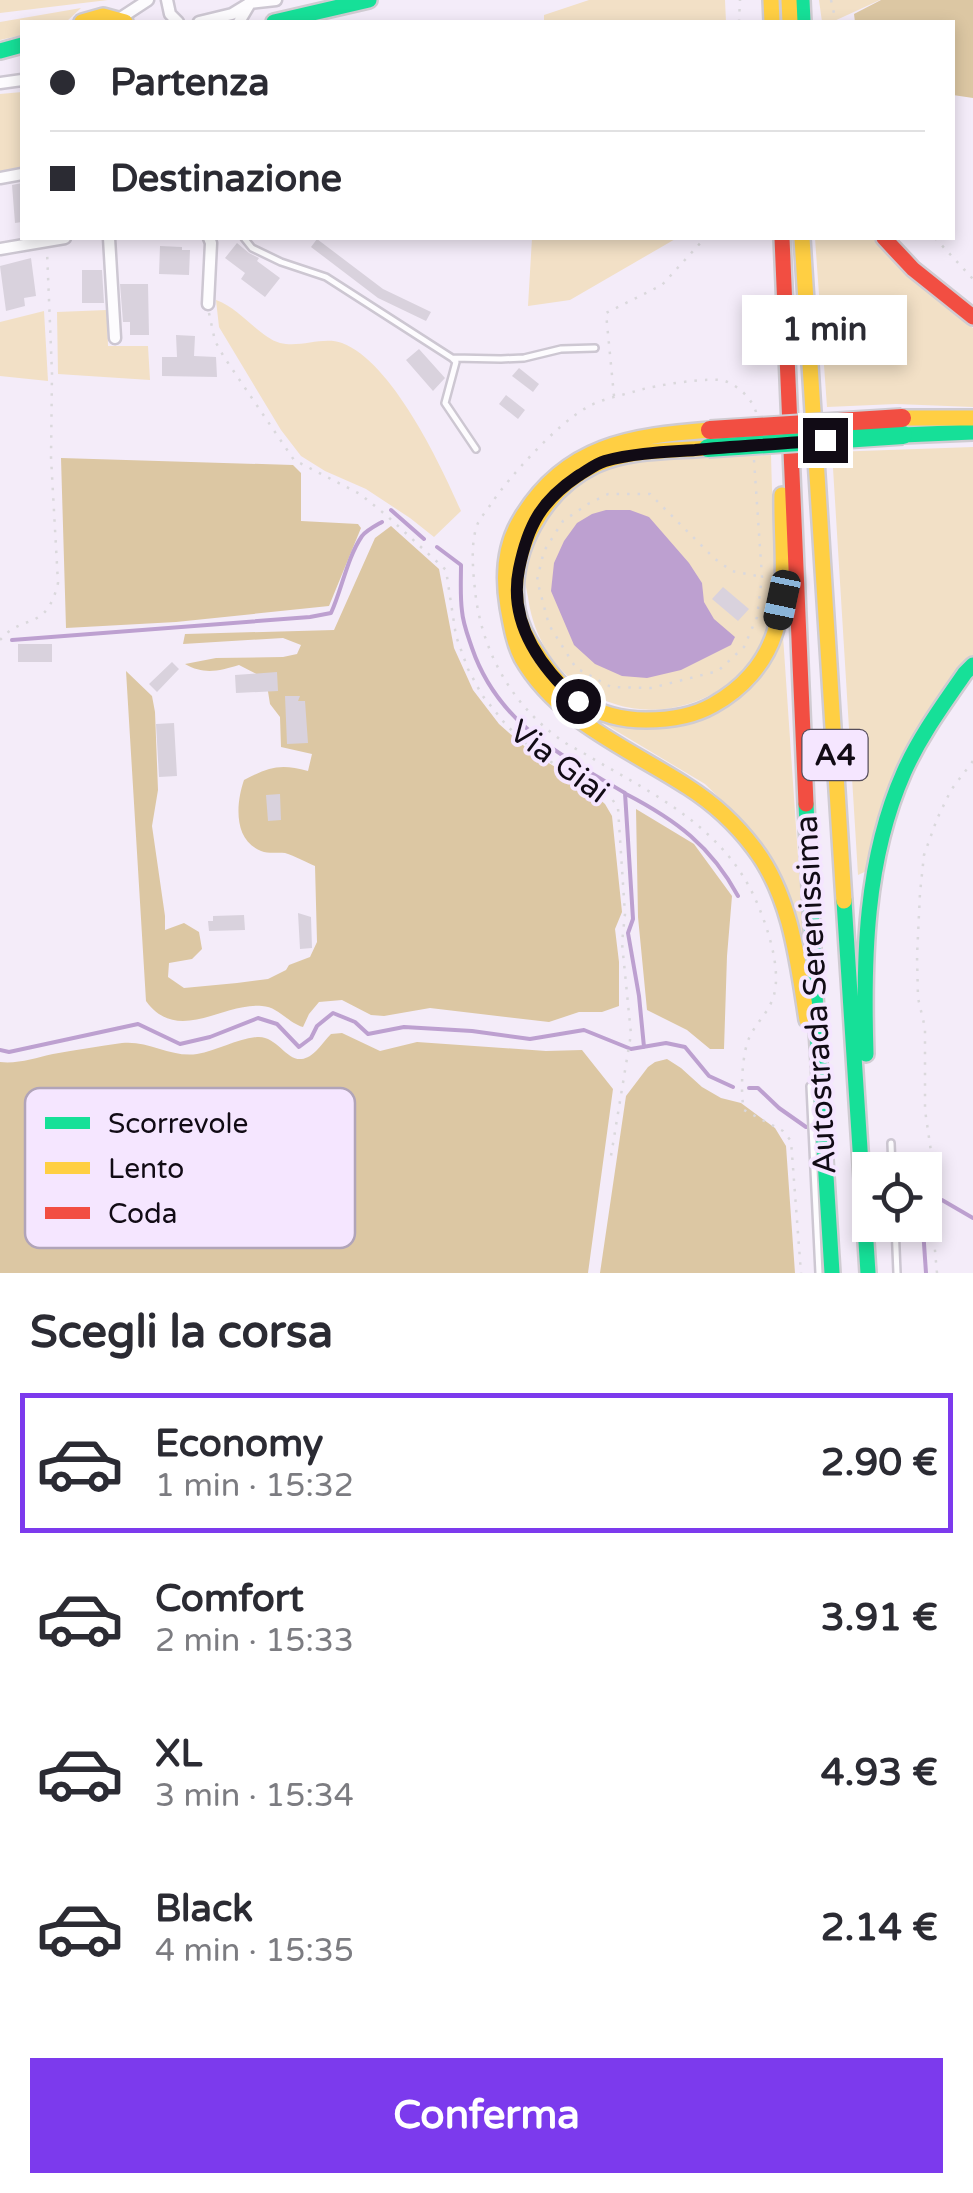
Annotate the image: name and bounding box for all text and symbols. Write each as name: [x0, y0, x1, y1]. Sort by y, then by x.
text: Partenza: [110, 60, 270, 106]
text: Destinazione: [110, 156, 342, 202]
callout: 1 min: [742, 295, 908, 365]
text: 1 min: [782, 311, 867, 349]
route end: [803, 418, 848, 463]
car: [761, 568, 803, 632]
route start: [556, 679, 601, 724]
street label: Via Giai: [502, 712, 616, 812]
road number: A4: [802, 730, 868, 780]
street label: Autostrada Serenissima: [788, 814, 844, 1176]
legend: [25, 1088, 355, 1248]
text: Scorrevole: [108, 1107, 248, 1141]
text: Lento: [108, 1152, 184, 1186]
map controls: [852, 1152, 942, 1242]
button: locate: [852, 1152, 942, 1242]
text: Coda: [108, 1197, 177, 1231]
text: Scegli la corsa: [30, 1306, 333, 1360]
icon: car: [35, 1418, 125, 1508]
text: Economy: [155, 1421, 323, 1467]
text: 2.90 €: [821, 1440, 938, 1486]
text: 1 min · 15:32: [155, 1467, 354, 1505]
icon: car: [35, 1573, 125, 1663]
text: Comfort: [155, 1576, 304, 1622]
text: 3.91 €: [821, 1595, 938, 1641]
text: 2 min · 15:33: [155, 1622, 354, 1660]
icon: car: [35, 1728, 125, 1818]
text: XL: [155, 1731, 202, 1777]
text: 4.93 €: [821, 1750, 938, 1796]
text: 3 min · 15:34: [155, 1777, 354, 1815]
icon: car: [35, 1883, 125, 1973]
text: Black: [155, 1886, 253, 1932]
text: 2.14 €: [821, 1905, 938, 1951]
text: 4 min · 15:35: [155, 1932, 354, 1970]
button: Conferma: [30, 2058, 943, 2173]

